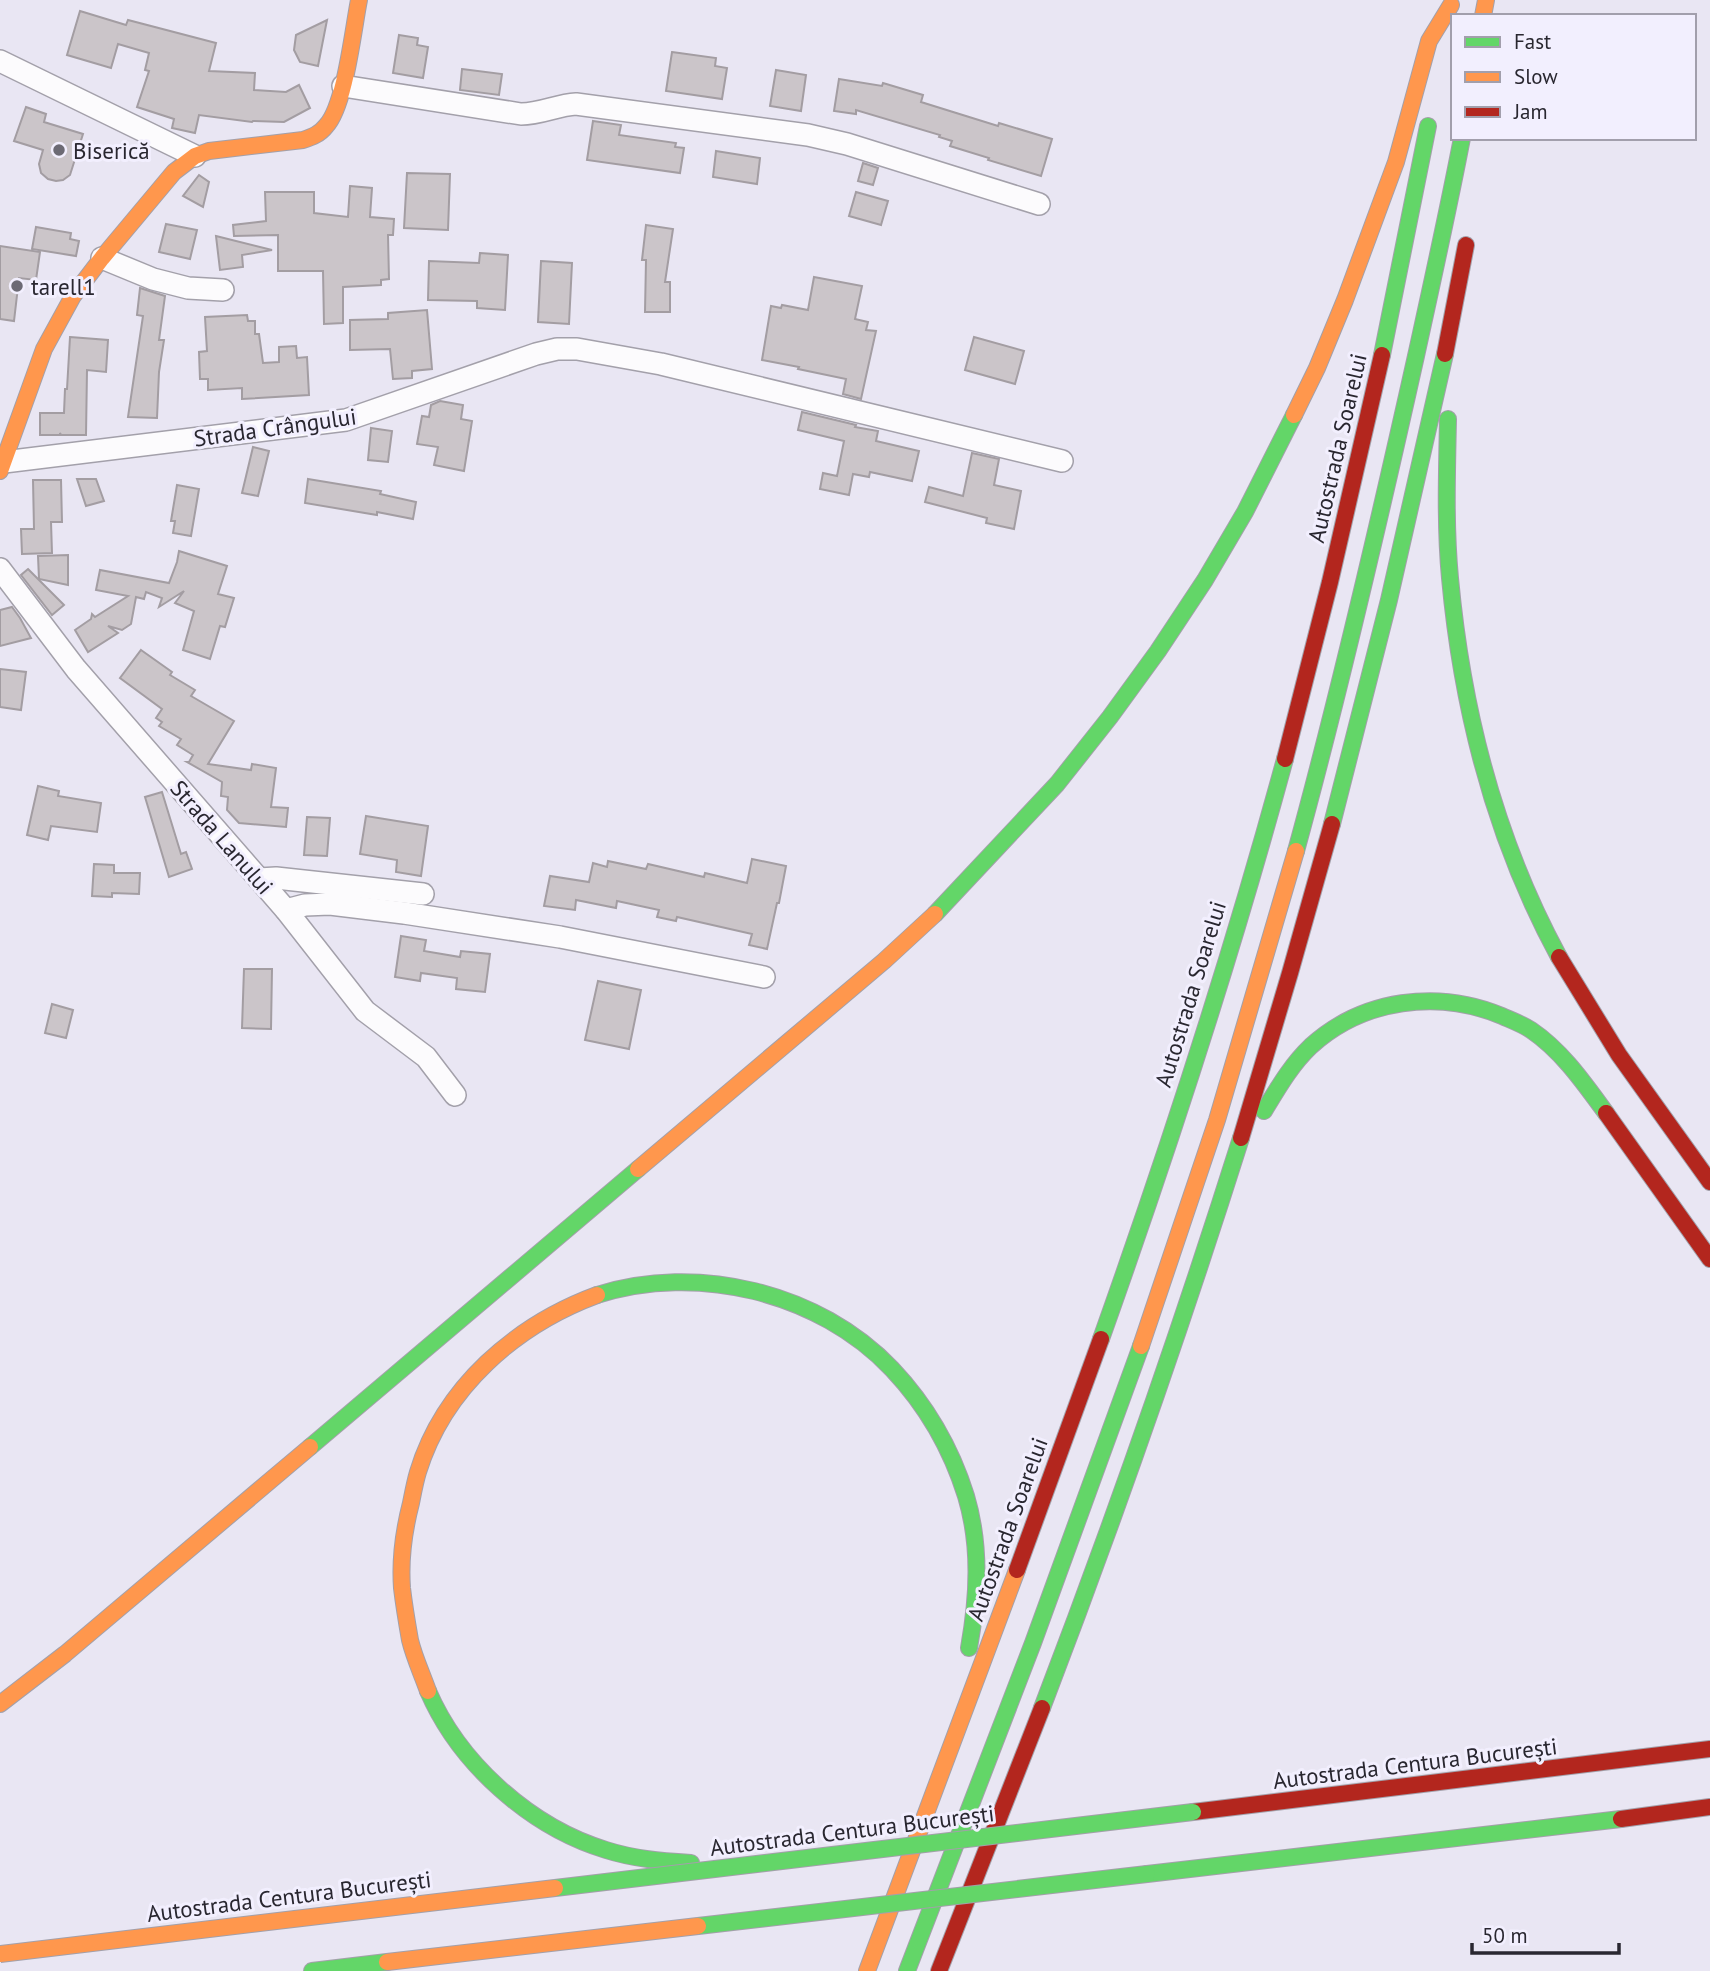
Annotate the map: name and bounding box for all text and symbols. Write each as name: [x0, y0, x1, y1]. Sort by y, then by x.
legend: [1451, 14, 1696, 140]
text: Fast: [1514, 28, 1551, 55]
text: Slow: [1514, 63, 1558, 90]
text: Jam: [1513, 98, 1548, 125]
place label: Biserică: [73, 136, 150, 165]
marker: Biserică: [51, 142, 67, 158]
place label: tarell1: [31, 272, 96, 301]
marker: tarell1: [9, 278, 25, 294]
street label: Autostrada Soarelui: [1301, 351, 1373, 545]
street label: Strada Crângului: [192, 401, 358, 453]
street label: Strada Lanului: [164, 774, 280, 900]
street label: Autostrada Soarelui: [1148, 897, 1232, 1091]
street label: Autostrada Soarelui: [960, 1433, 1054, 1625]
street label: Autostrada Centura București: [1271, 1731, 1559, 1795]
street label: Autostrada Centura București: [708, 1798, 996, 1862]
street label: Autostrada Centura București: [145, 1864, 433, 1928]
scale bar: [1472, 1912, 1619, 1956]
text: 50 m: [1482, 1922, 1528, 1949]

